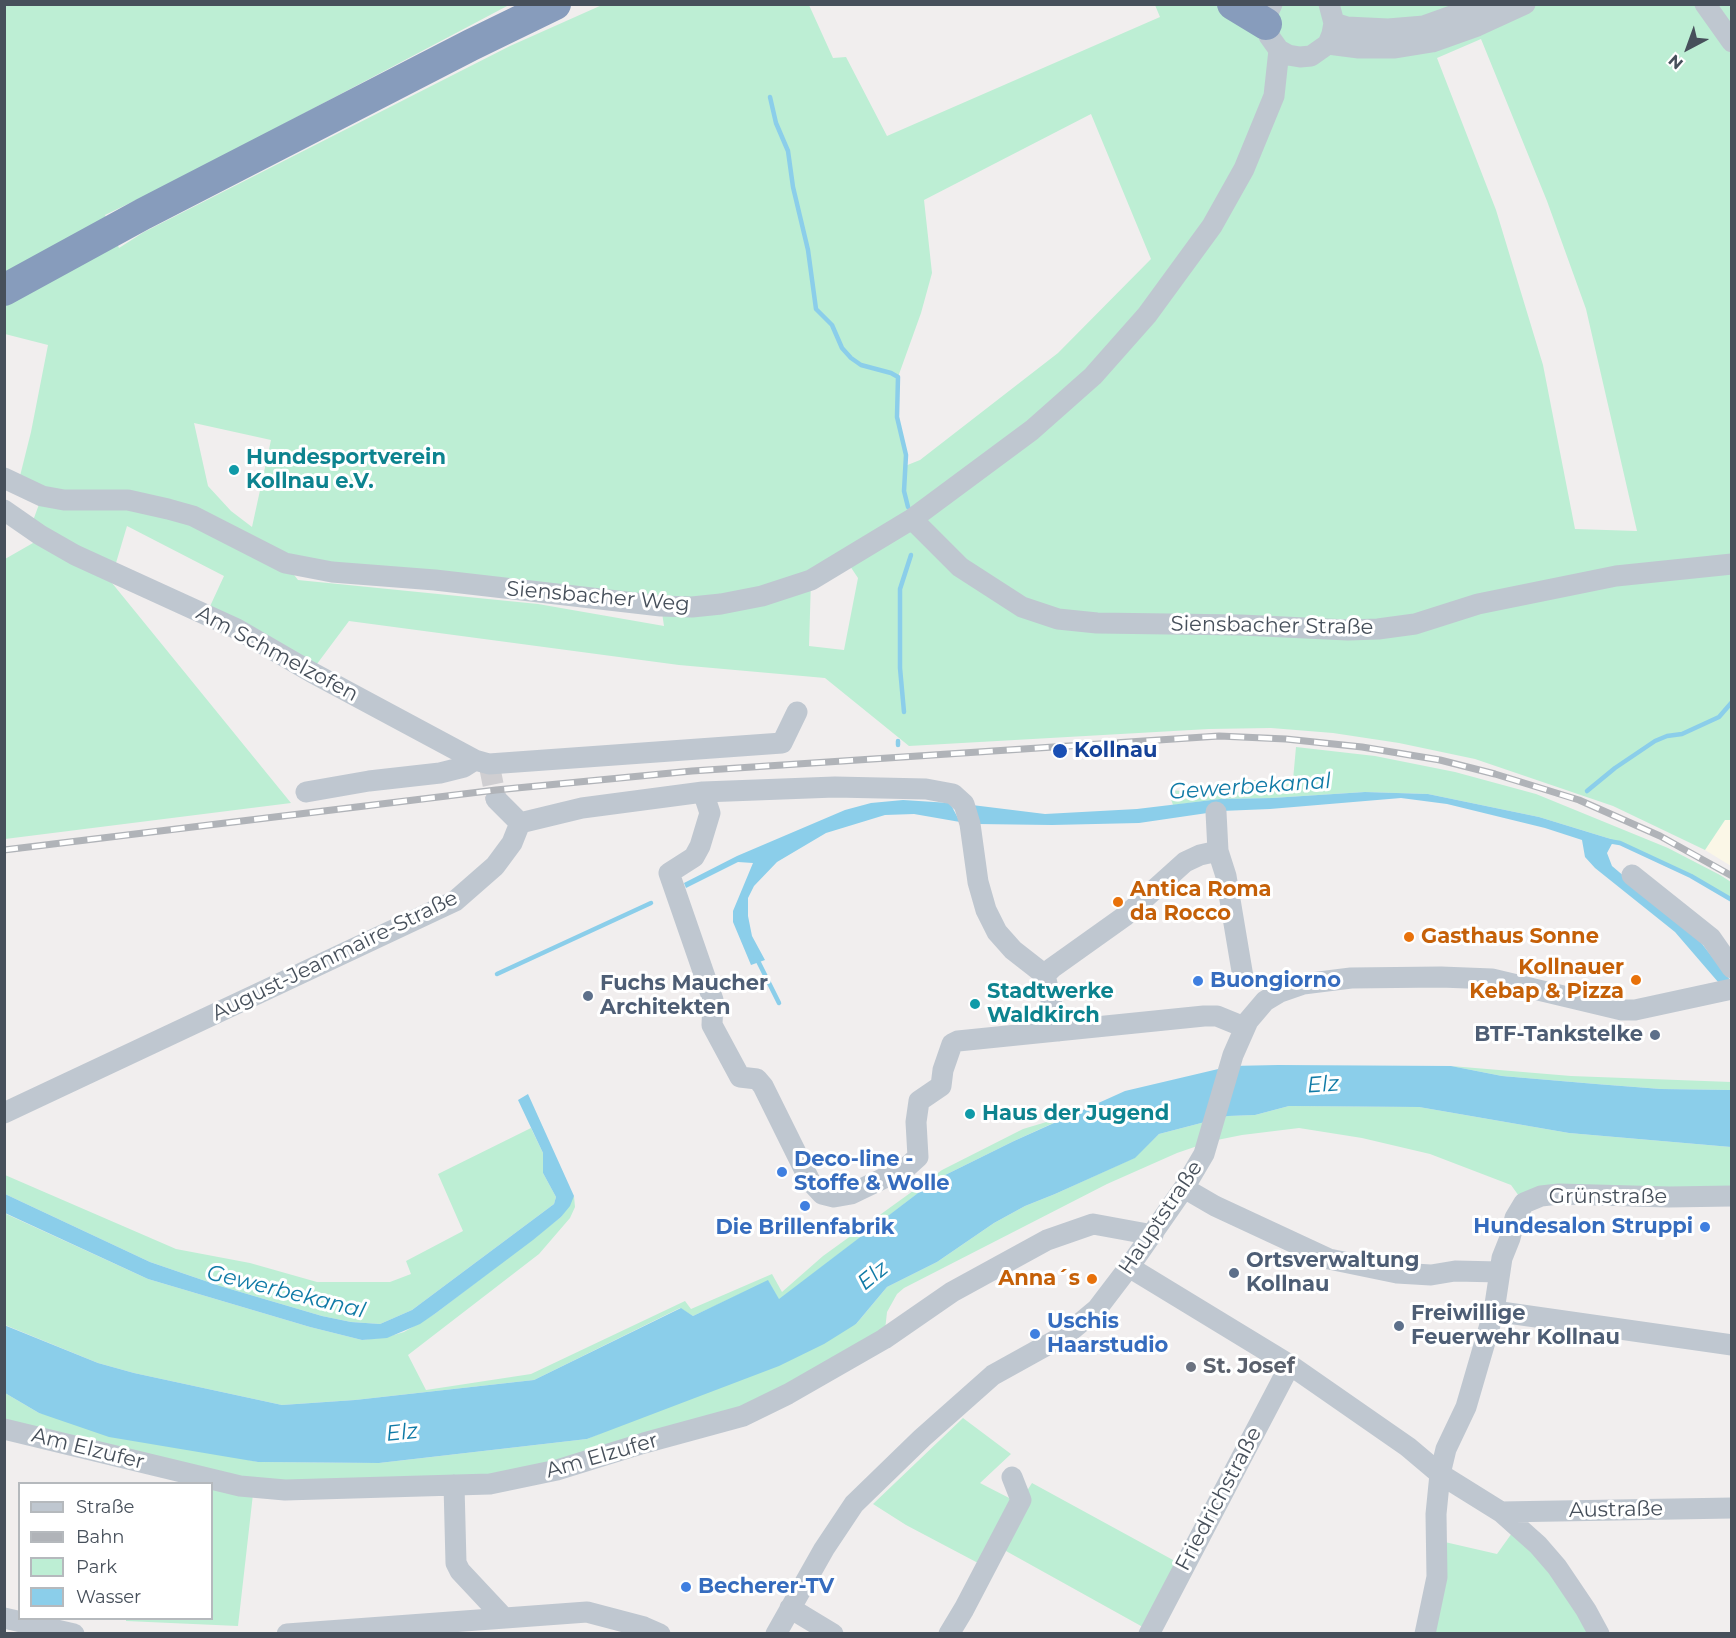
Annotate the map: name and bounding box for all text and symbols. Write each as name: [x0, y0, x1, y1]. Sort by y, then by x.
north arrow: [1658, 18, 1718, 78]
text: N: [1665, 51, 1687, 73]
place label: Hundesportverein Kollnau e.V.: [246, 445, 446, 495]
marker: Hundesportverein Kollnau e.V.: [227, 463, 241, 477]
street label: Siensbacher Weg: [505, 576, 691, 618]
street label: Am Schmelzofen: [192, 601, 362, 707]
street label: Siensbacher Straße: [1170, 612, 1374, 640]
place label: Kollnau: [1074, 738, 1157, 764]
marker: Kollnau: [1051, 742, 1069, 760]
water label: Gewerbekanal: [1168, 768, 1332, 806]
place label: Antica Roma da Rocco: [1130, 877, 1272, 927]
street label: August-Jeanmaire-Straße: [208, 885, 462, 1027]
marker: Antica Roma da Rocco: [1111, 895, 1125, 909]
place label: Gasthaus Sonne: [1421, 924, 1599, 950]
marker: Gasthaus Sonne: [1402, 930, 1416, 944]
place label: Kollnauer Kebap & Pizza: [1469, 955, 1624, 1005]
place label: Buongiorno: [1210, 968, 1341, 994]
place label: Fuchs Maucher Architekten: [600, 971, 768, 1021]
marker: Kollnauer Kebap & Pizza: [1629, 973, 1643, 987]
marker: Buongiorno: [1191, 974, 1205, 988]
place label: Stadtwerke Waldkirch: [987, 979, 1114, 1029]
marker: Fuchs Maucher Architekten: [581, 989, 595, 1003]
marker: Stadtwerke Waldkirch: [968, 997, 982, 1011]
place label: BTF-Tankstelke: [1474, 1022, 1643, 1048]
marker: BTF-Tankstelke: [1648, 1028, 1662, 1042]
water label: Elz: [1306, 1071, 1340, 1099]
place label: Haus der Jugend: [982, 1101, 1169, 1127]
marker: Haus der Jugend: [963, 1107, 977, 1121]
place label: Deco-line - Stoffe & Wolle: [794, 1147, 950, 1197]
street label: Hauptstraße: [1114, 1156, 1208, 1280]
marker: Deco-line - Stoffe & Wolle: [775, 1165, 789, 1179]
street label: Grünstraße: [1549, 1184, 1667, 1210]
marker: Die Brillenfabrik: [798, 1199, 812, 1213]
place label: Hundesalon Struppi: [1473, 1214, 1693, 1240]
place label: Die Brillenfabrik: [715, 1215, 895, 1241]
marker: Hundesalon Struppi: [1698, 1220, 1712, 1234]
place label: Ortsverwaltung Kollnau: [1246, 1248, 1419, 1298]
water label: Elz: [852, 1256, 894, 1296]
water label: Gewerbekanal: [204, 1260, 368, 1324]
place label: Anna´s: [998, 1266, 1080, 1292]
marker: Ortsverwaltung Kollnau: [1227, 1266, 1241, 1280]
marker: Anna´s: [1085, 1272, 1099, 1286]
place label: Freiwillige Feuerwehr Kollnau: [1411, 1301, 1620, 1351]
place label: Uschis Haarstudio: [1047, 1309, 1168, 1359]
marker: Freiwillige Feuerwehr Kollnau: [1392, 1319, 1406, 1333]
marker: Uschis Haarstudio: [1028, 1327, 1042, 1341]
place label: St. Josef: [1203, 1354, 1295, 1380]
marker: St. Josef: [1184, 1360, 1198, 1374]
water label: Elz: [385, 1418, 419, 1448]
street label: Am Elzufer: [29, 1423, 147, 1475]
street label: Friedrichstraße: [1171, 1423, 1267, 1575]
street label: Am Elzufer: [543, 1428, 661, 1484]
legend: [18, 1482, 213, 1620]
text: Straße: [76, 1496, 134, 1518]
street label: Austraße: [1569, 1497, 1663, 1523]
text: Bahn: [76, 1526, 125, 1548]
text: Park: [76, 1556, 117, 1578]
place label: Becherer-TV: [698, 1574, 834, 1600]
marker: Becherer-TV: [679, 1580, 693, 1594]
text: Wasser: [76, 1586, 141, 1608]

